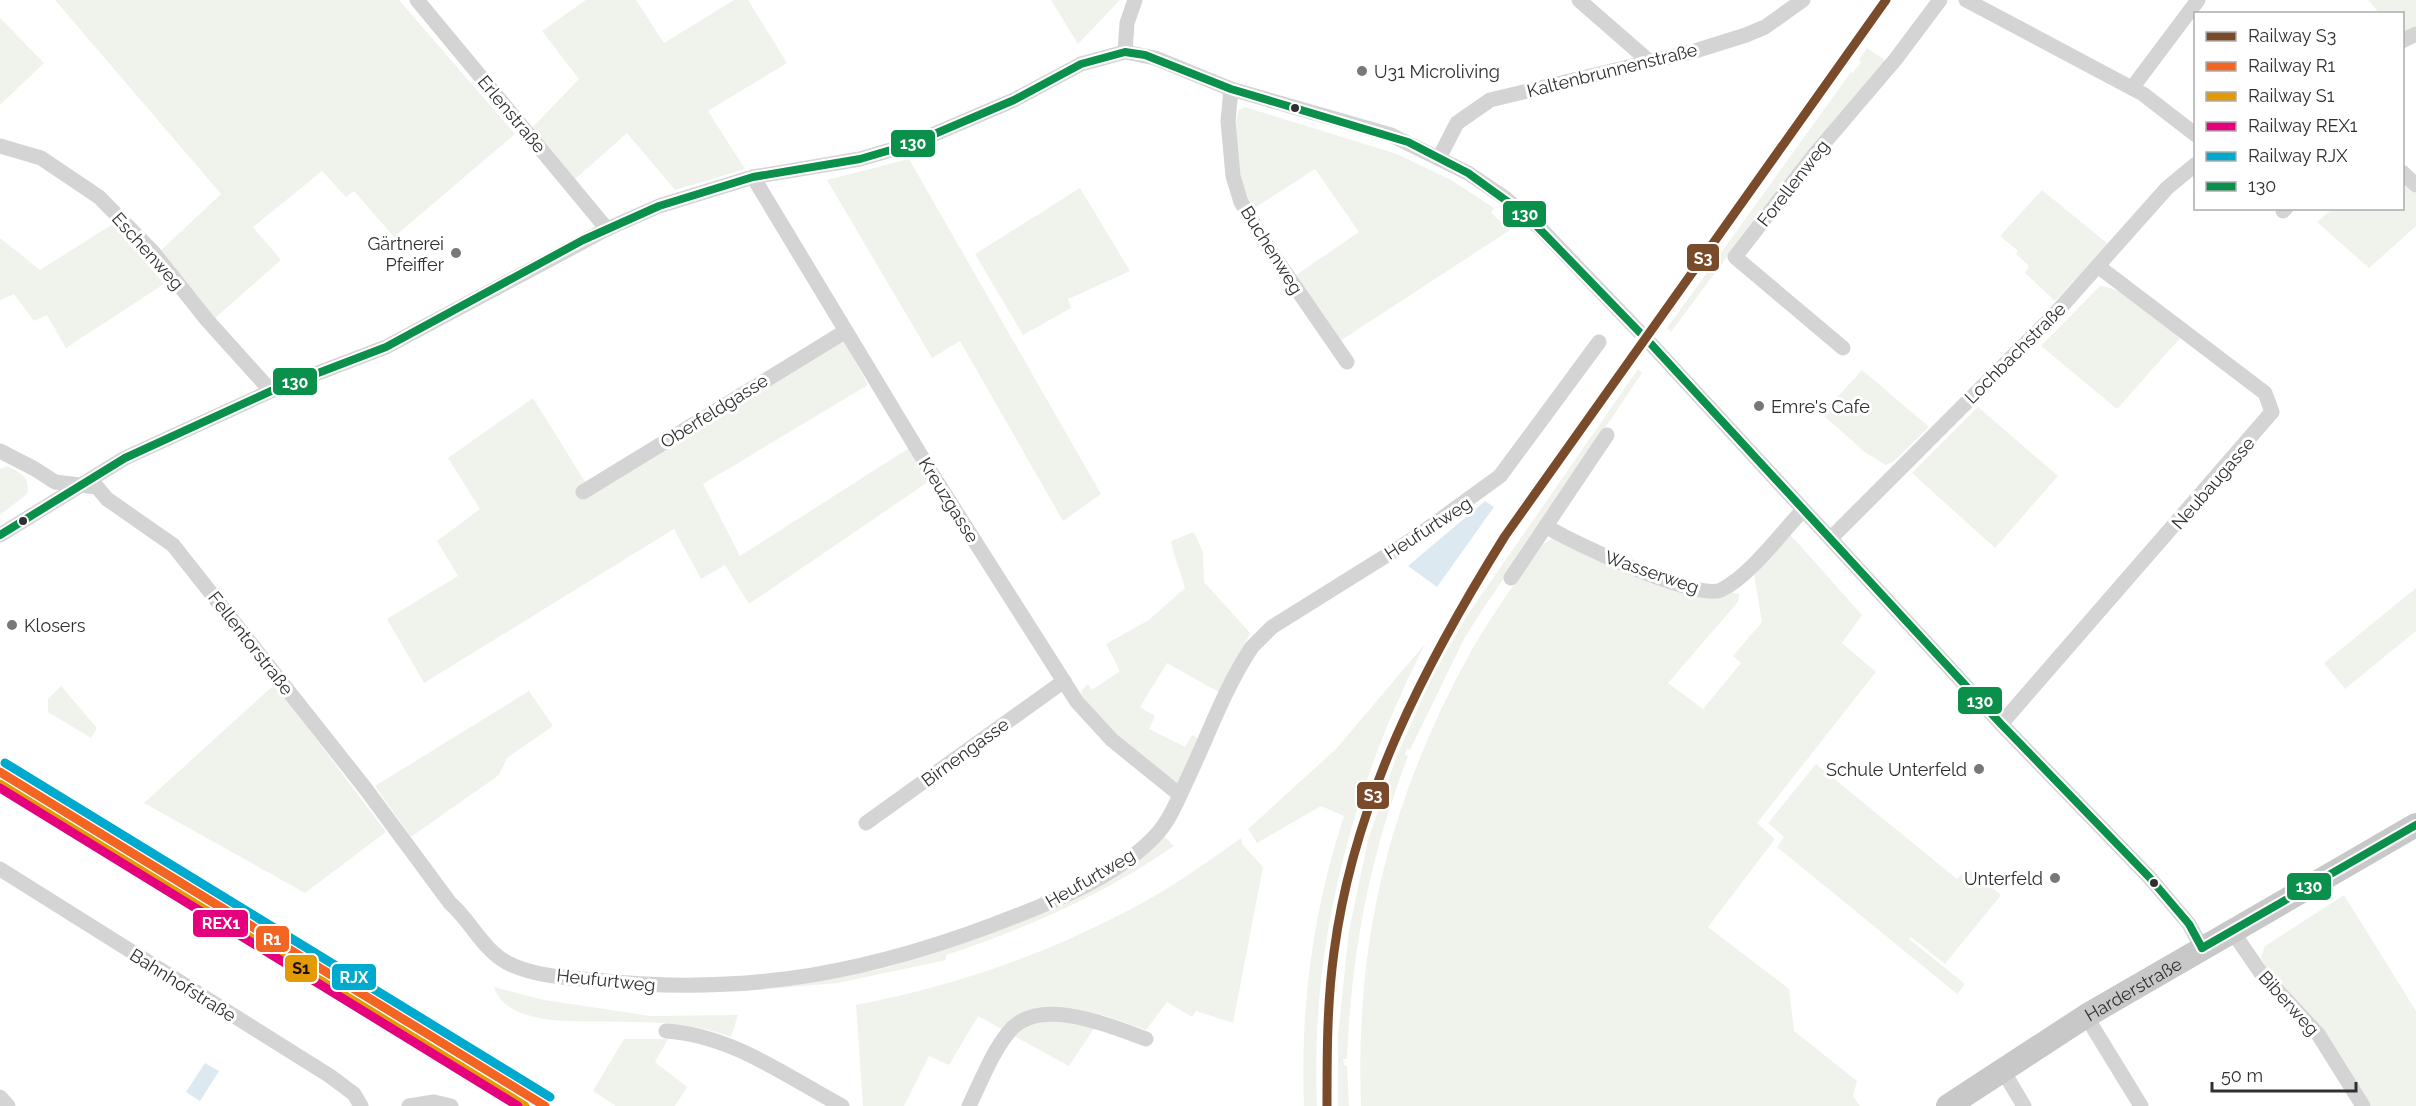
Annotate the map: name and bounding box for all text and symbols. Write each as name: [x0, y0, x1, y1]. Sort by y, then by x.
legend: [2194, 12, 2404, 210]
text: Railway S3: [2248, 25, 2336, 46]
street label: Kaltenbrunnenstraße: [1525, 39, 1700, 101]
text: Railway R1: [2248, 55, 2335, 76]
place label: U31 Microliving: [1374, 61, 1500, 82]
marker: U31 Microliving: [1355, 64, 1369, 78]
street label: Erlenstraße: [474, 71, 551, 157]
text: Railway S1: [2248, 85, 2335, 106]
unlabelled marker: [1289, 102, 1301, 114]
text: Railway REX1: [2248, 115, 2358, 136]
line badge: 130: [890, 129, 936, 158]
text: 130: [900, 134, 927, 153]
street label: Forellenweg: [1753, 136, 1833, 230]
text: Railway RJX: [2248, 145, 2348, 166]
text: 130: [2248, 175, 2276, 196]
line badge: 130: [1502, 200, 1547, 228]
street label: Buchenweg: [1237, 202, 1307, 298]
text: 130: [1512, 205, 1539, 224]
street label: Eschenweg: [108, 208, 188, 294]
place label: Gärtnerei Pfeiffer: [367, 233, 445, 275]
line badge: S3: [1686, 243, 1720, 272]
marker: Gärtnerei Pfeiffer: [449, 246, 463, 260]
text: S3: [1694, 249, 1712, 268]
street label: Lochbachstraße: [1960, 298, 2070, 408]
line badge: 130: [272, 367, 318, 396]
street label: Oberfeldgasse: [656, 369, 772, 452]
text: 130: [282, 373, 309, 392]
place label: Emre's Cafe: [1771, 396, 1870, 417]
marker: Emre's Cafe: [1752, 399, 1766, 413]
street label: Neubaugasse: [2167, 432, 2259, 533]
street label: Kreuzgasse: [915, 454, 984, 547]
street label: Heufurtweg: [1381, 492, 1475, 564]
unlabelled marker: [17, 515, 29, 527]
street label: Wasserweg: [1602, 546, 1702, 598]
street label: Fellentorstraße: [204, 587, 298, 699]
place label: Klosers: [24, 615, 86, 636]
marker: Klosers: [5, 618, 19, 632]
line badge: 130: [1957, 686, 2003, 715]
text: 130: [1967, 692, 1994, 711]
street label: Birnengasse: [917, 713, 1013, 791]
place label: Schule Unterfeld: [1826, 759, 1967, 780]
marker: Schule Unterfeld: [1972, 762, 1986, 776]
line badge: S3: [1356, 781, 1390, 810]
text: S3: [1364, 786, 1382, 805]
street label: Heufurtweg: [1042, 844, 1138, 912]
place label: Unterfeld: [1964, 868, 2043, 889]
marker: Unterfeld: [2048, 871, 2062, 885]
line badge: 130: [2286, 872, 2332, 901]
unlabelled marker: [2148, 877, 2160, 889]
text: 130: [2296, 877, 2323, 896]
line badge: REX1: [192, 909, 249, 938]
text: REX1: [202, 914, 240, 933]
line badge: R1: [255, 925, 290, 953]
text: R1: [263, 930, 281, 949]
street label: Bahnhofstraße: [126, 944, 240, 1026]
street label: Harderstraße: [2081, 952, 2186, 1025]
line badge: S1: [284, 954, 318, 983]
text: S1: [292, 959, 310, 978]
line badge: RJX: [331, 963, 377, 991]
street label: Heufurtweg: [555, 964, 657, 996]
street label: Biberweg: [2254, 966, 2324, 1040]
text: RJX: [340, 968, 369, 987]
scale bar: [2212, 1055, 2356, 1093]
text: 50 m: [2221, 1065, 2263, 1086]

